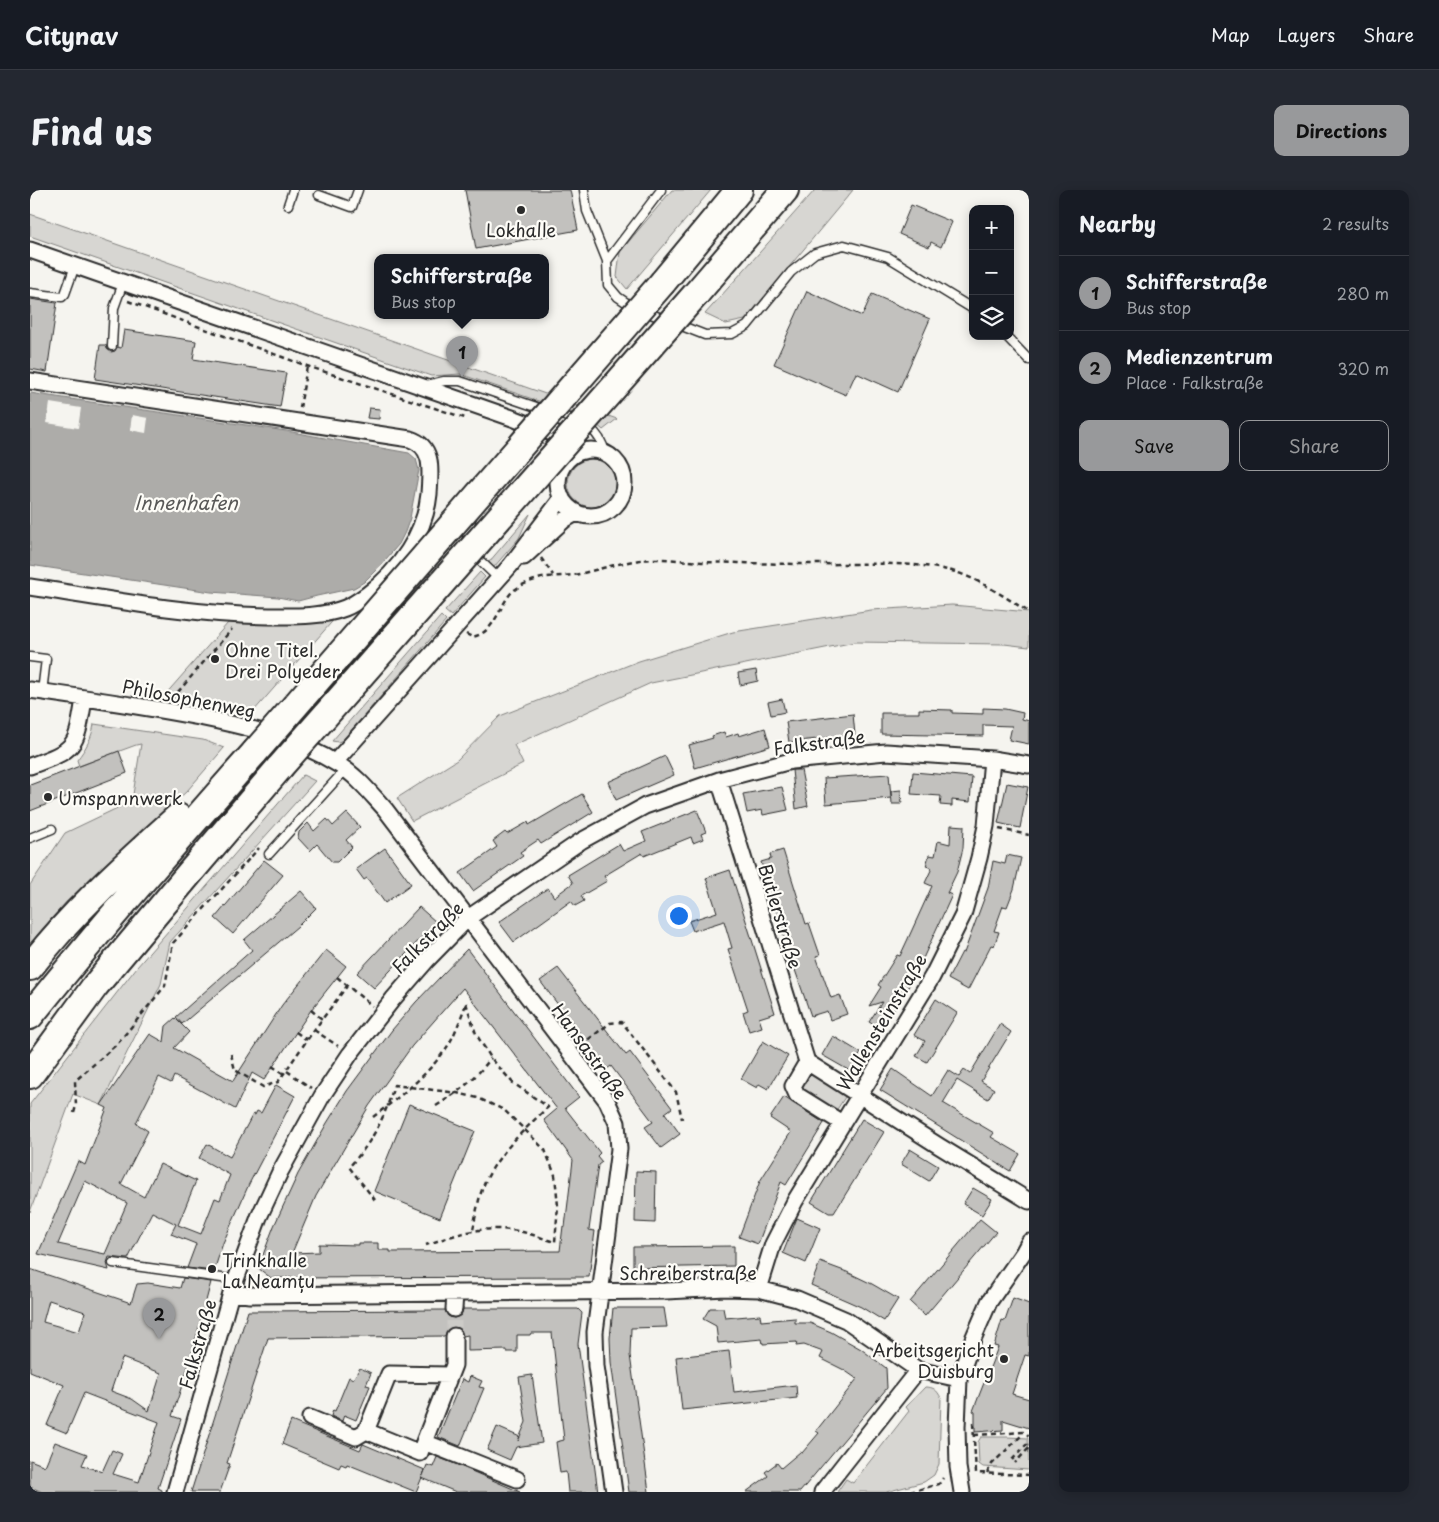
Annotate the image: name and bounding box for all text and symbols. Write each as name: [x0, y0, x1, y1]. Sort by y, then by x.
text: Citynav: [25, 17, 118, 53]
text: Map: [1211, 21, 1250, 48]
text: Layers: [1278, 21, 1335, 48]
text: Share: [1363, 21, 1414, 48]
text: Find us: [30, 104, 152, 157]
button: Directions: [1274, 105, 1409, 156]
marker: Lokhalle: [515, 204, 527, 216]
map controls: [969, 205, 1014, 340]
button: +: [969, 205, 1014, 250]
text: Nearby: [1079, 207, 1156, 239]
text: 2 results: [1322, 211, 1389, 235]
place label: Lokhalle: [486, 216, 556, 243]
button: −: [969, 250, 1014, 295]
popup: [374, 254, 549, 319]
text: Schifferstraße: [391, 261, 532, 289]
text: Schifferstraße: [1126, 267, 1267, 295]
text: 1: [1091, 281, 1099, 305]
text: 280 m: [1337, 281, 1389, 305]
text: Bus stop: [391, 289, 456, 313]
button: layers: [969, 295, 1014, 340]
text: Bus stop: [1126, 295, 1191, 319]
pin: 1: [446, 336, 478, 377]
text: Medienzentrum: [1126, 342, 1273, 370]
text: 2: [1089, 356, 1101, 380]
text: 320 m: [1338, 356, 1389, 380]
text: Place · Falkstraße: [1126, 370, 1264, 394]
button: Save: [1079, 420, 1229, 471]
button: Share: [1239, 420, 1389, 471]
water label: Innenhafen: [134, 488, 239, 516]
place label: Ohne Titel. Drei Polyeder: [225, 636, 341, 684]
marker: Ohne Titel. Drei Polyeder: [209, 653, 221, 665]
street label: Philosophenweg: [120, 672, 258, 724]
street label: Falkstraße: [771, 722, 867, 762]
place label: Umspannwerk: [58, 784, 183, 811]
marker: Umspannwerk: [42, 791, 54, 803]
street label: Butlerstraße: [752, 860, 810, 972]
street label: Falkstraße: [385, 895, 469, 979]
your location: [666, 903, 692, 929]
street label: Wallensteinstraße: [829, 948, 933, 1096]
street label: Hansastraße: [546, 997, 634, 1105]
place label: Trinkhalle La Neamțu: [222, 1246, 315, 1294]
street label: Schreiberstraße: [619, 1259, 757, 1286]
marker: Trinkhalle La Neamțu: [206, 1263, 218, 1275]
street label: Falkstraße: [171, 1296, 223, 1392]
pin: 2: [143, 1298, 175, 1339]
place label: Arbeitsgericht Duisburg: [873, 1336, 994, 1384]
marker: Arbeitsgericht Duisburg: [998, 1353, 1010, 1365]

